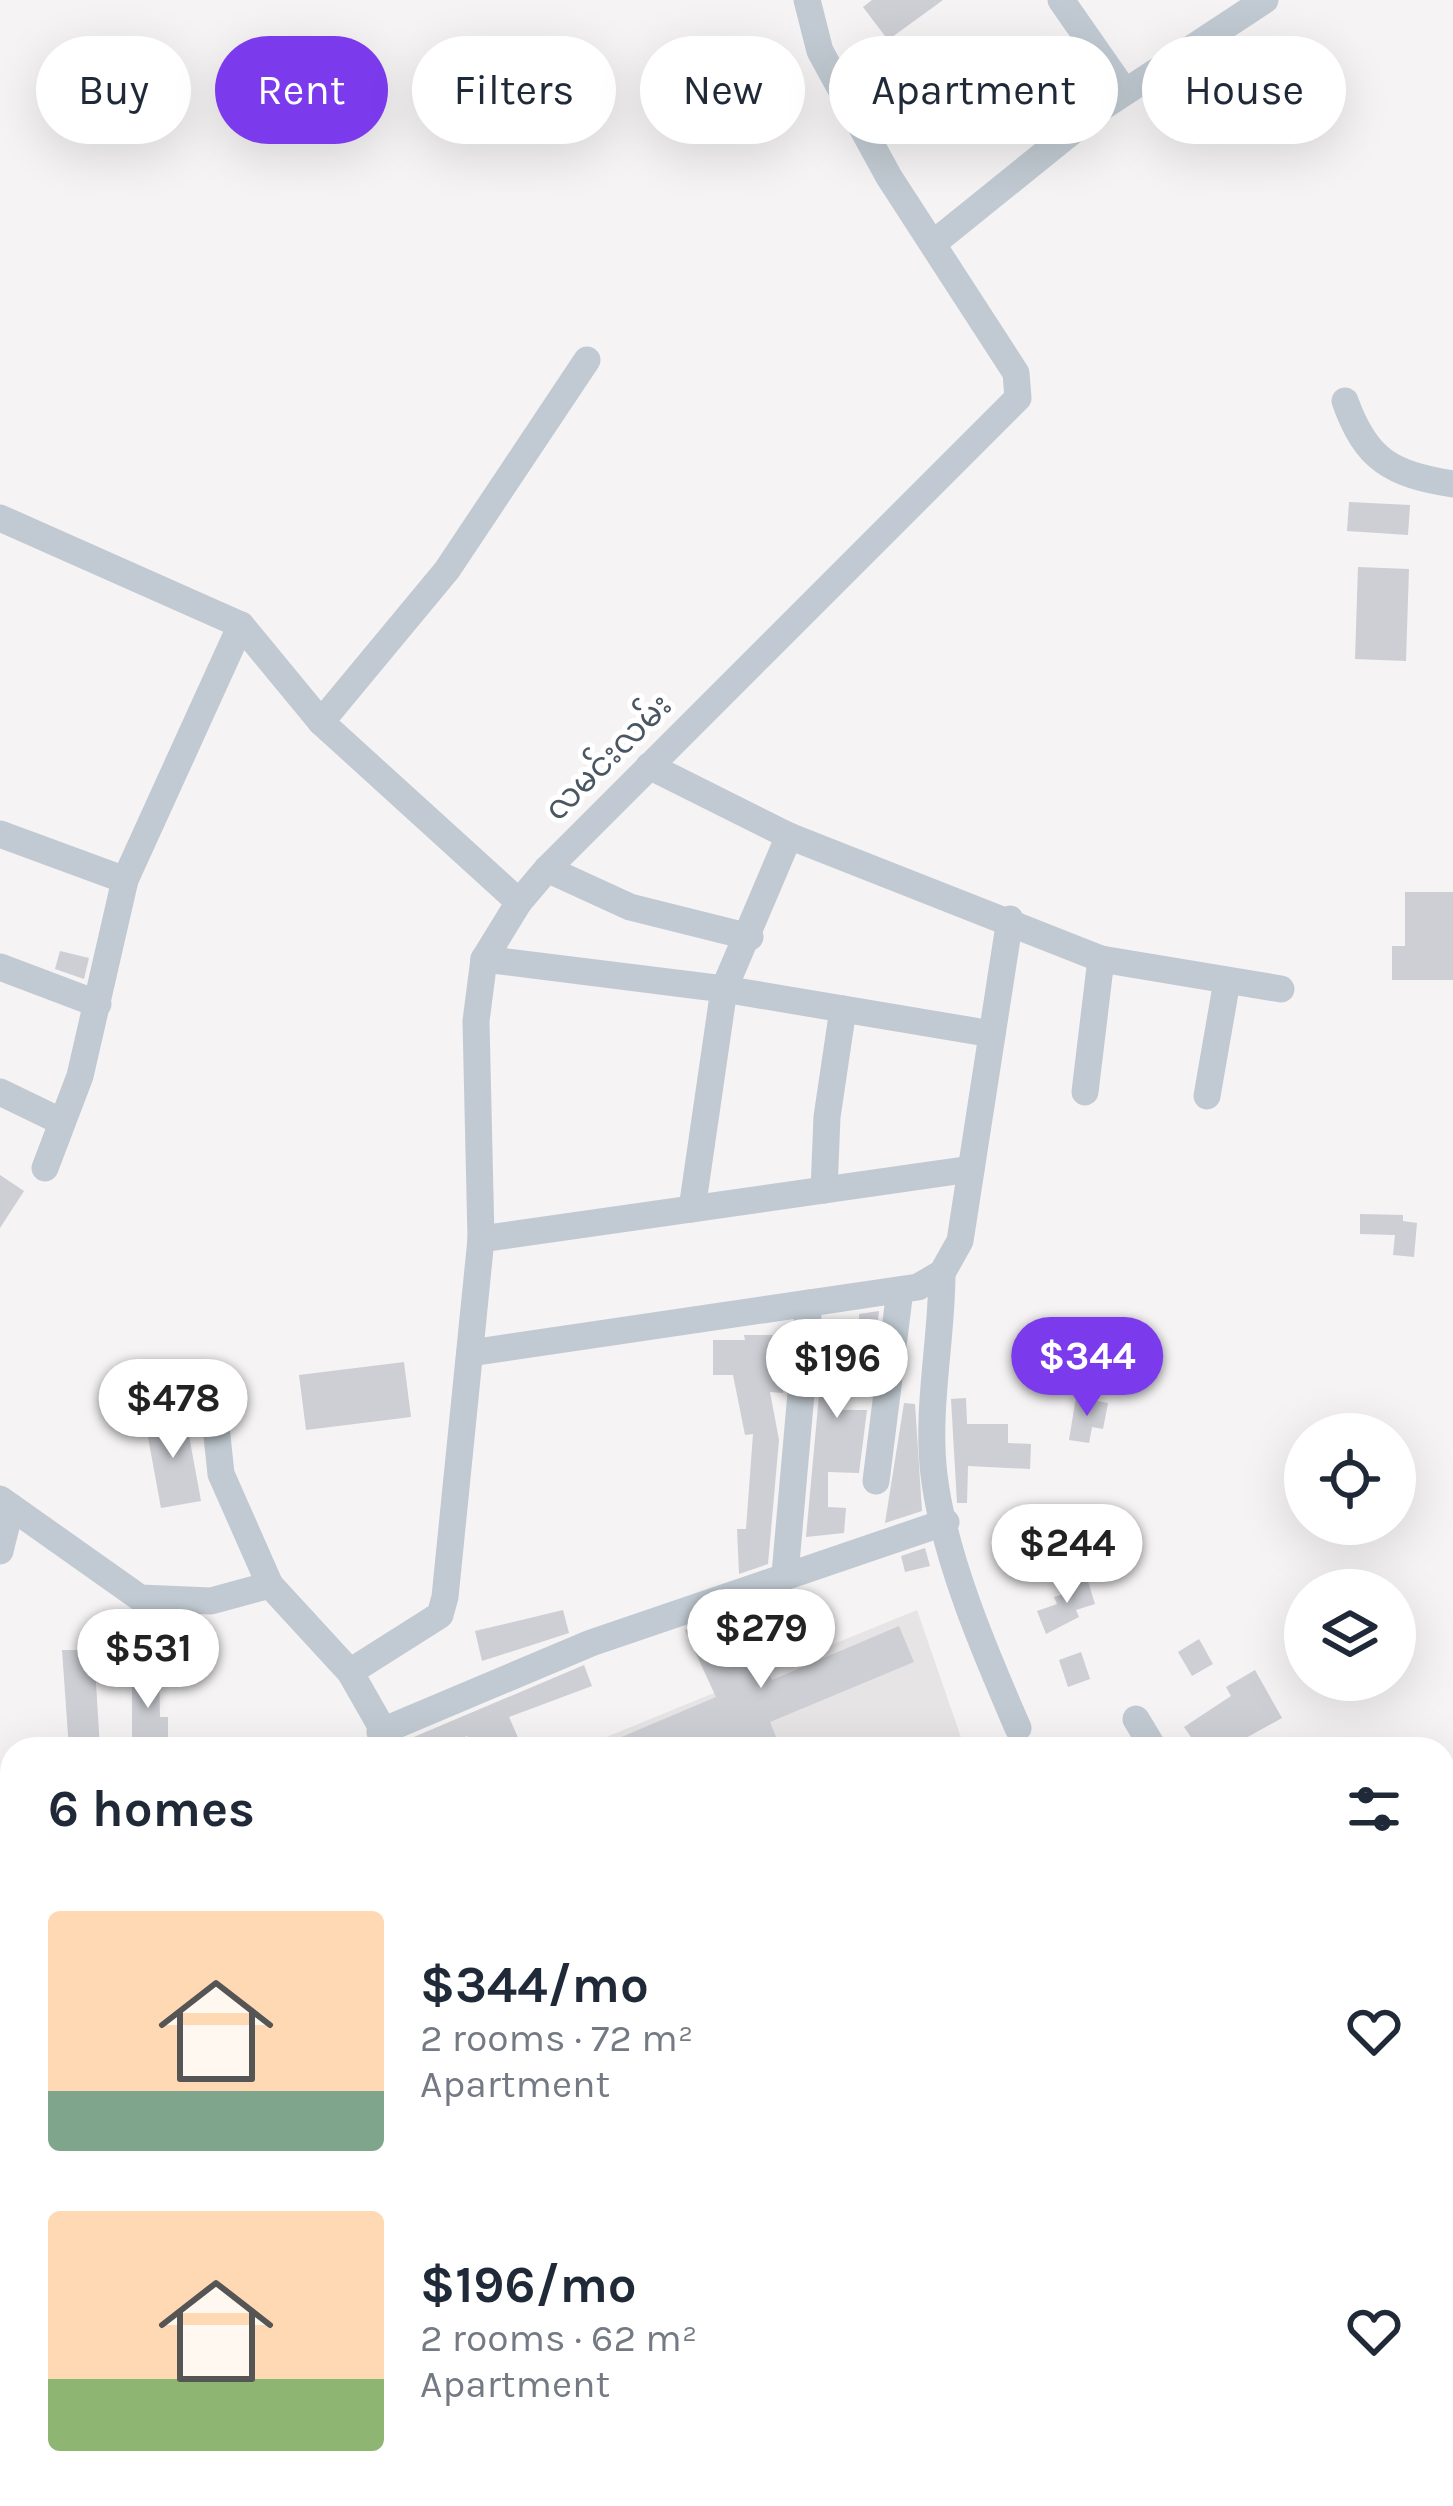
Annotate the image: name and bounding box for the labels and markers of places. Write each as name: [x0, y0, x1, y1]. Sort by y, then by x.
pin: $344: [1016, 1317, 1158, 1419]
pin: $196: [766, 1319, 908, 1421]
pin: $478: [102, 1359, 244, 1461]
pin: $244: [996, 1504, 1138, 1606]
pin: $279: [690, 1589, 832, 1691]
pin: $531: [77, 1609, 219, 1711]

